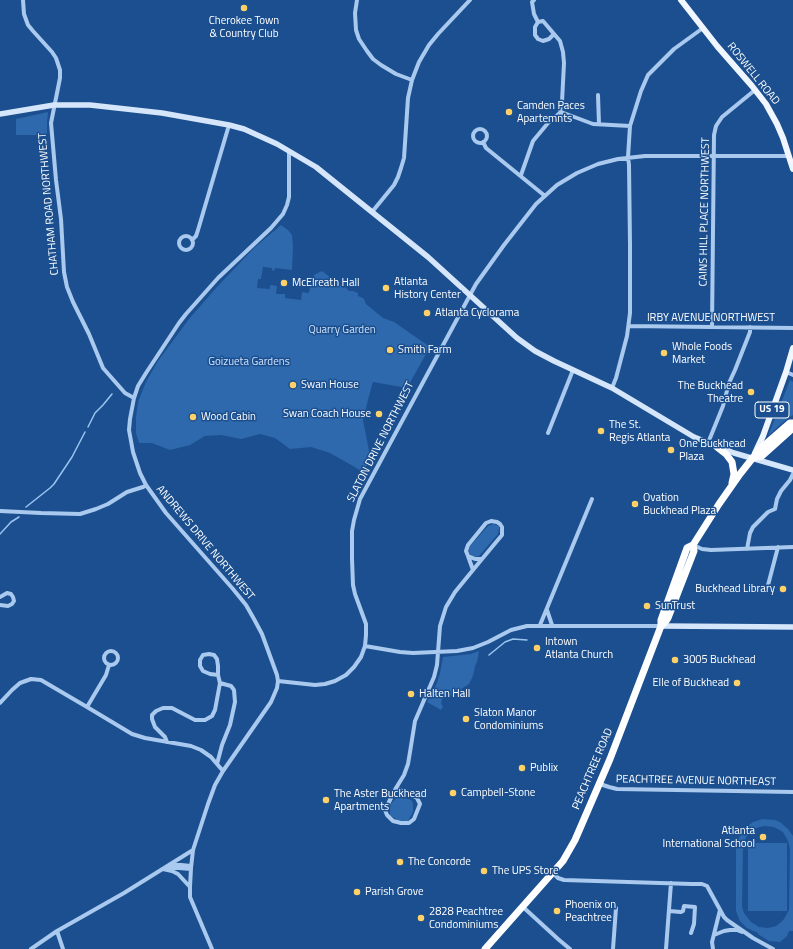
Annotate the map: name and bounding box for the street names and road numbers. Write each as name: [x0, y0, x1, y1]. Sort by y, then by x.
street label: ROSWELL ROAD: [724, 40, 782, 108]
street label: CHATHAM ROAD NORTHWEST: [36, 132, 62, 276]
street label: CAINS HILL PLACE NORTHWEST: [697, 137, 713, 287]
street label: IRBY AVENUE NORTHWEST: [647, 311, 775, 325]
street label: SLATON DRIVE NORTHWEST: [345, 380, 417, 504]
road number: US 19: [755, 402, 789, 418]
street label: ANDREWS DRIVE NORTHWEST: [153, 483, 257, 603]
street label: PEACHTREE ROAD: [570, 726, 616, 812]
street label: PEACHTREE AVENUE NORTHEAST: [616, 773, 776, 789]

